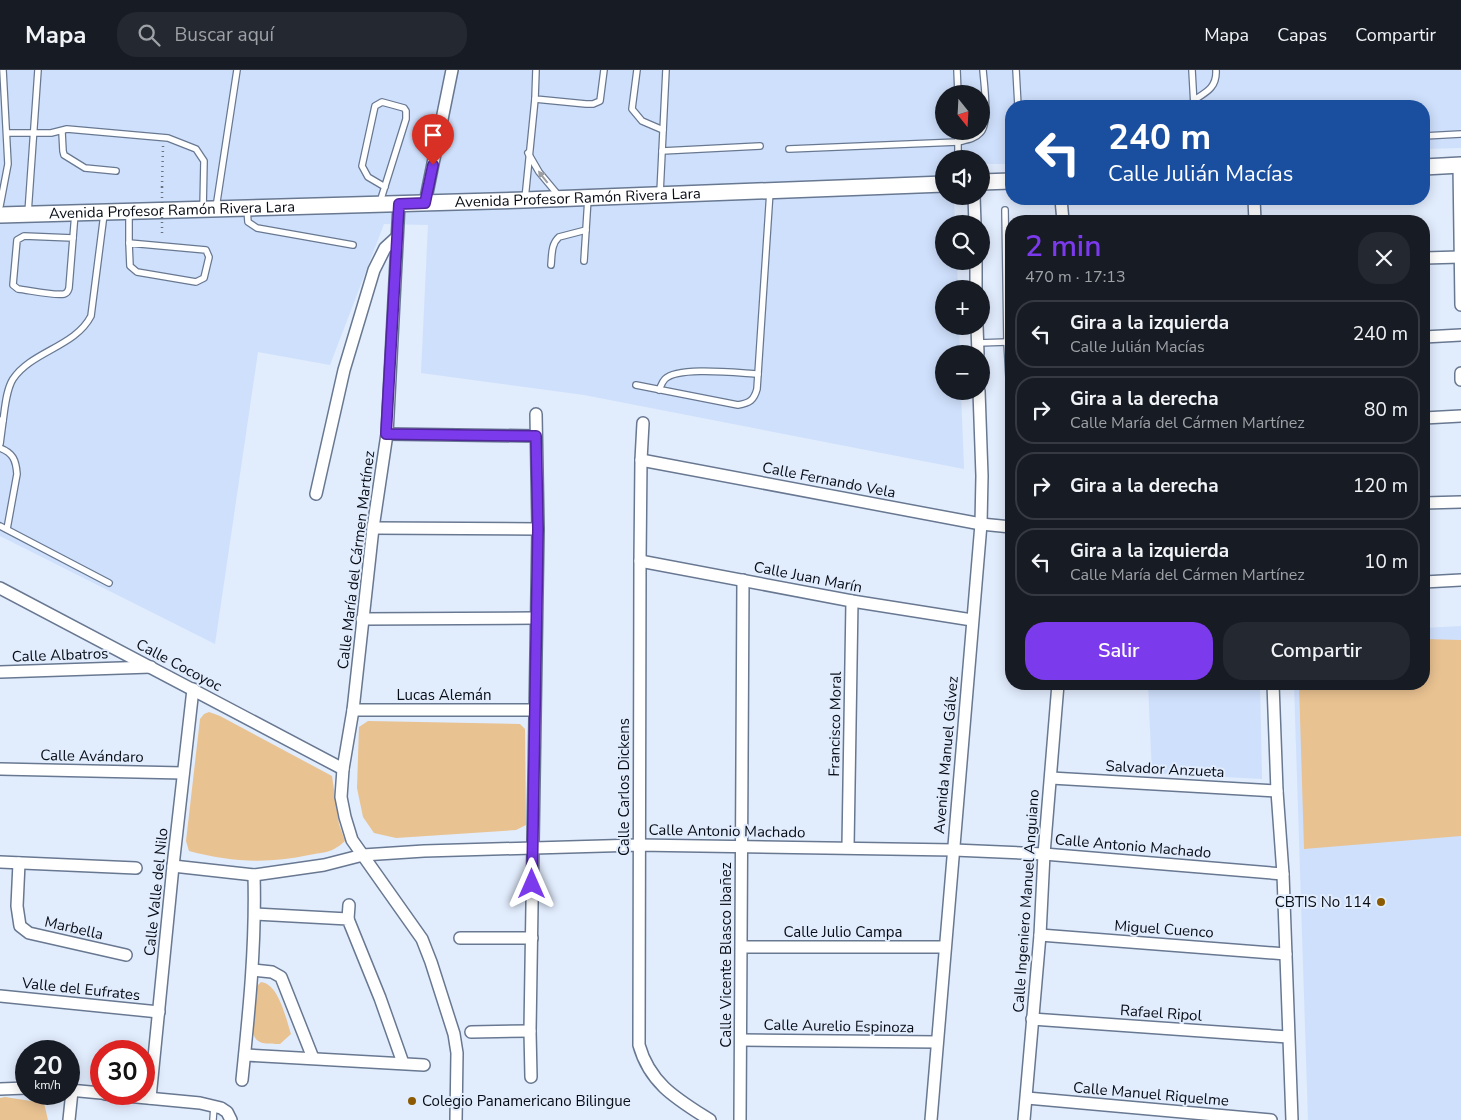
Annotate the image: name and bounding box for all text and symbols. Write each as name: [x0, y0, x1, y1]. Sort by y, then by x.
search box: [117, 12, 467, 57]
text: Mapa: [25, 19, 87, 51]
icon: search: [135, 21, 163, 49]
text: Buscar aquí: [175, 22, 274, 48]
text: Mapa: [1204, 23, 1249, 47]
text: Capas: [1277, 23, 1327, 47]
text: Compartir: [1355, 23, 1436, 47]
north arrow: [935, 85, 990, 140]
map controls: [935, 85, 990, 400]
pin: [412, 114, 454, 165]
text: 240 m: [1108, 114, 1211, 161]
icon: left: [1025, 120, 1090, 185]
icon: arrive: [419, 121, 447, 149]
button: sound: [935, 150, 990, 205]
text: Calle Julián Macías: [1108, 159, 1293, 189]
one-way arrow: [538, 171, 549, 184]
street label: Avenida Profesor Ramón Rivera Lara: [454, 183, 701, 212]
street label: Avenida Profesor Ramón Rivera Lara: [49, 197, 295, 224]
button: search: [935, 215, 990, 270]
text: 2 min: [1025, 226, 1101, 267]
button: close: [1358, 232, 1410, 284]
text: 470 m · 17:13: [1025, 266, 1126, 288]
button: +: [935, 280, 990, 335]
text: Gira a la izquierda: [1070, 310, 1229, 336]
icon: left: [1027, 320, 1055, 348]
text: 240 m: [1353, 321, 1408, 347]
text: Calle Julián Macías: [1070, 336, 1205, 358]
button: −: [935, 345, 990, 400]
text: Gira a la derecha: [1070, 386, 1219, 412]
icon: right: [1027, 396, 1055, 424]
text: 80 m: [1364, 397, 1408, 423]
text: Calle María del Cármen Martínez: [1070, 412, 1305, 434]
street label: Calle María del Cármen Martínez: [333, 450, 379, 670]
street label: Calle Fernando Vela: [761, 457, 897, 503]
icon: right: [1027, 472, 1055, 500]
text: Gira a la derecha: [1070, 473, 1219, 499]
text: 120 m: [1353, 473, 1408, 499]
text: Gira a la izquierda: [1070, 538, 1229, 564]
icon: left: [1027, 548, 1055, 576]
text: 10 m: [1364, 549, 1408, 575]
street label: Calle Juan Marín: [752, 557, 864, 597]
text: Calle María del Cármen Martínez: [1070, 564, 1305, 586]
button: Salir: [1025, 622, 1213, 680]
button: Compartir: [1223, 622, 1410, 680]
street label: Calle Cocoyoc: [133, 634, 225, 696]
street label: Calle Albatros: [11, 643, 109, 667]
street label: Francisco Moral: [824, 671, 846, 777]
street label: Avenida Manuel Gálvez: [929, 675, 963, 835]
street label: Lucas Alemán: [397, 685, 491, 705]
street label: Calle Carlos Dickens: [614, 718, 634, 856]
street label: Calle Avándaro: [40, 745, 144, 767]
street label: Salvador Anzueta: [1105, 756, 1225, 782]
street label: Calle Ingeniero Manuel Anguiano: [1008, 789, 1044, 1013]
street label: Calle Antonio Machado: [648, 820, 806, 842]
street label: Calle Valle del Nilo: [139, 827, 173, 957]
street label: Calle Antonio Machado: [1054, 829, 1212, 863]
position arrow: [505, 857, 557, 909]
street label: Calle Vicente Blasco Ibañez: [716, 862, 736, 1048]
place label: CBTIS No 114: [1275, 892, 1371, 912]
marker: CBTIS No 114: [1375, 896, 1387, 908]
street label: Marbella: [43, 912, 105, 944]
street label: Miguel Cuenco: [1114, 916, 1214, 942]
street label: Calle Julio Campa: [783, 922, 903, 942]
street label: Valle del Eufrates: [20, 973, 141, 1005]
street label: Rafael Ripol: [1119, 1000, 1203, 1026]
street label: Calle Aurelio Espinoza: [763, 1015, 915, 1037]
speed limit sign: 30: [90, 1040, 155, 1105]
text: 20: [32, 1049, 63, 1083]
text: km/h: [34, 1077, 61, 1093]
street label: Calle Manuel Riquelme: [1072, 1077, 1230, 1111]
place label: Colegio Panamericano Bilingue: [422, 1091, 631, 1111]
marker: Colegio Panamericano Bilingue: [406, 1095, 418, 1107]

